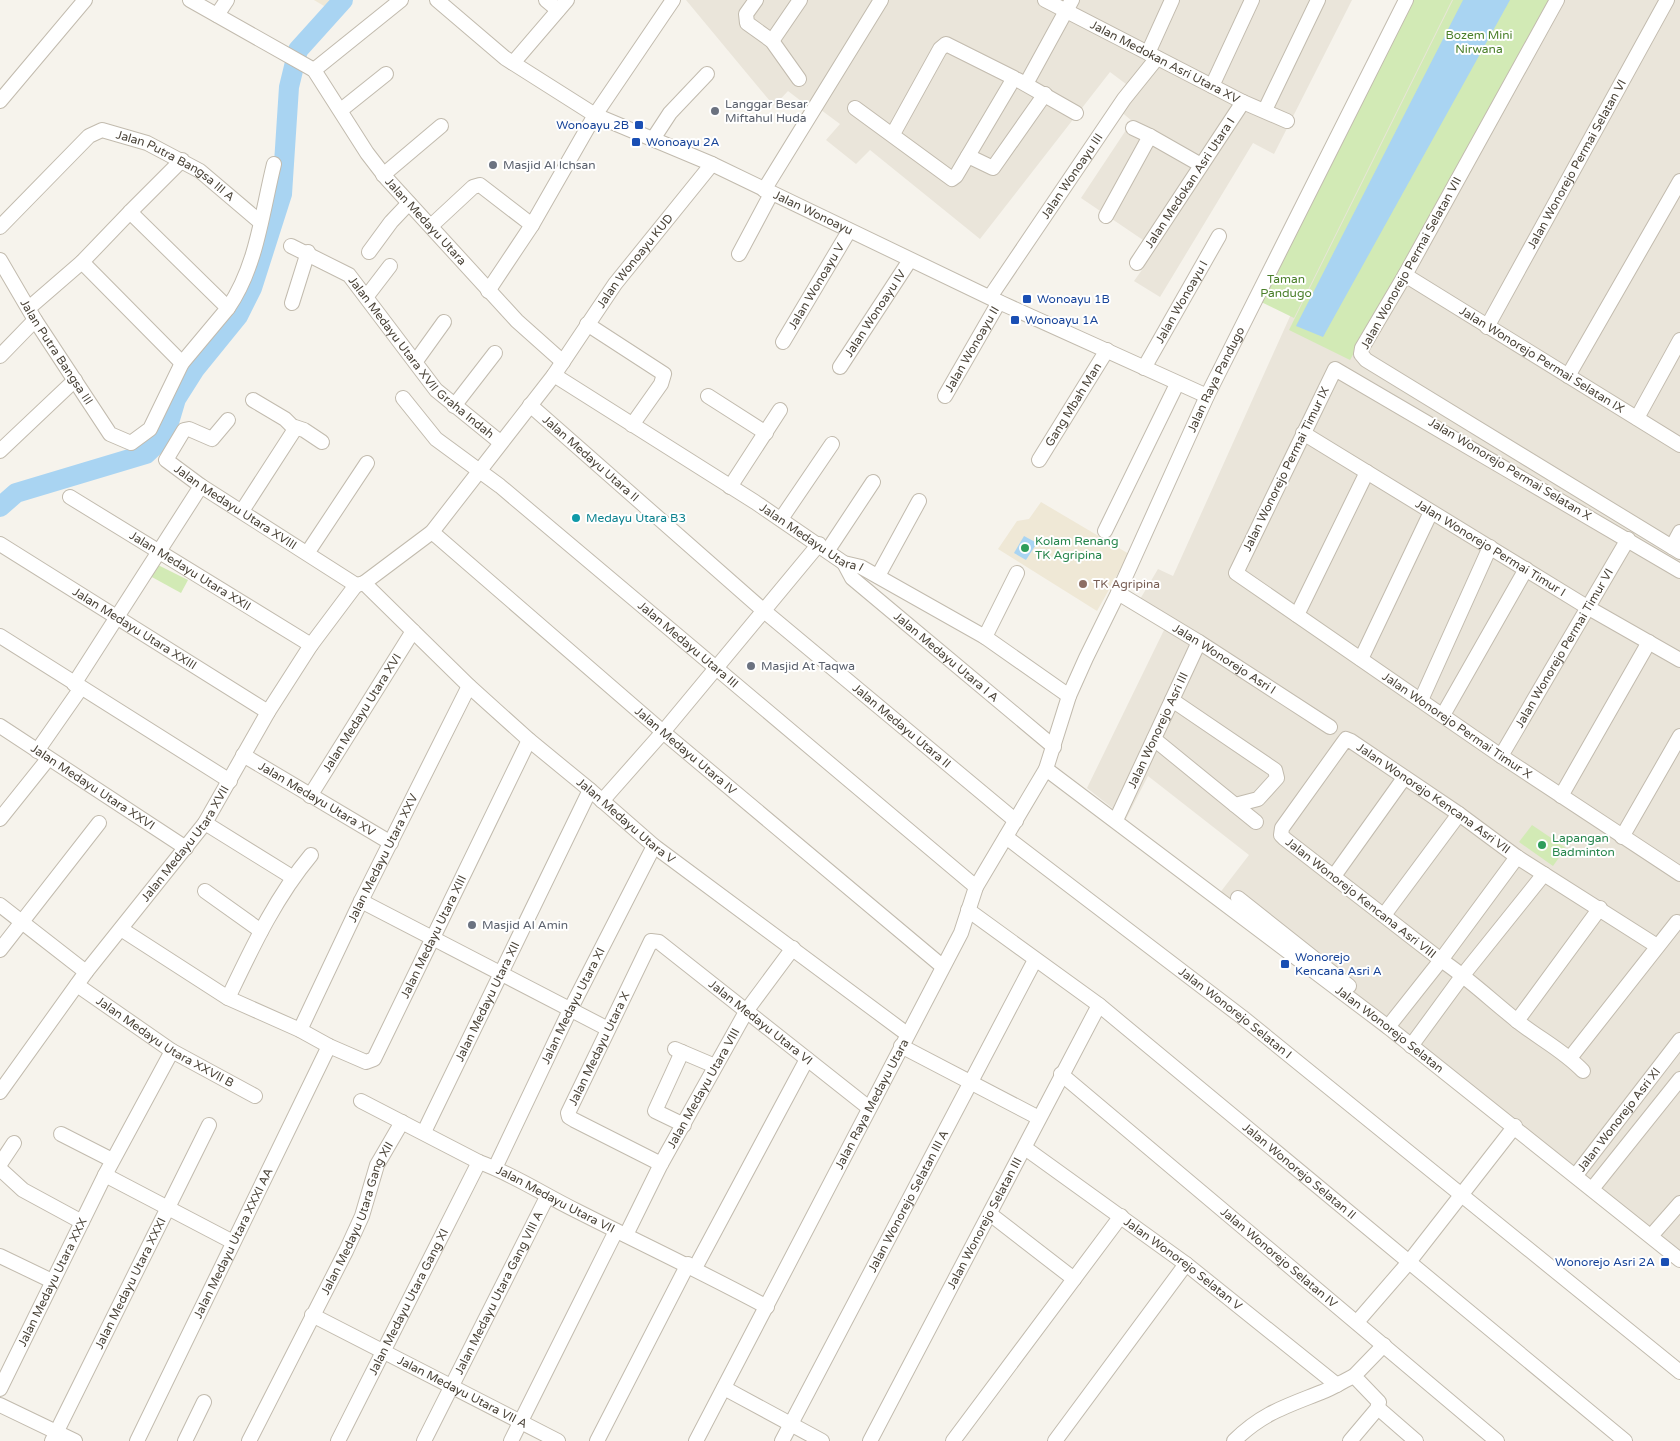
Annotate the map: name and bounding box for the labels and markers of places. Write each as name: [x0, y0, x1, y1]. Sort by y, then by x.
place label: Langgar Besar Miftahul Huda: [725, 97, 808, 125]
marker: Langgar Besar Miftahul Huda: [709, 105, 721, 117]
place label: Wonoayu 2B: [556, 118, 629, 132]
marker: Wonoayu 2B: [633, 119, 645, 131]
place label: Wonoayu 2A: [646, 135, 720, 149]
marker: Wonoayu 2A: [630, 136, 642, 148]
place label: Masjid Al Ichsan: [503, 158, 596, 172]
marker: Masjid Al Ichsan: [487, 159, 499, 171]
place label: Wonoayu 1B: [1037, 292, 1110, 306]
marker: Wonoayu 1B: [1021, 293, 1033, 305]
place label: Wonoayu 1A: [1025, 313, 1099, 327]
marker: Wonoayu 1A: [1009, 314, 1021, 326]
place label: Medayu Utara B3: [586, 511, 686, 525]
marker: Medayu Utara B3: [570, 512, 582, 524]
place label: Kolam Renang TK Agripina: [1035, 534, 1118, 562]
marker: Kolam Renang TK Agripina: [1019, 542, 1031, 554]
place label: TK Agripina: [1093, 577, 1160, 591]
marker: TK Agripina: [1077, 578, 1089, 590]
place label: Masjid At Taqwa: [761, 659, 855, 673]
marker: Masjid At Taqwa: [745, 660, 757, 672]
place label: Lapangan Badminton: [1552, 831, 1615, 859]
marker: Lapangan Badminton: [1536, 839, 1548, 851]
place label: Masjid Al Amin: [482, 918, 568, 932]
marker: Masjid Al Amin: [466, 919, 478, 931]
place label: Wonorejo Kencana Asri A: [1295, 950, 1382, 978]
marker: Wonorejo Kencana Asri A: [1279, 958, 1291, 970]
place label: Wonorejo Asri 2A: [1555, 1255, 1655, 1269]
marker: Wonorejo Asri 2A: [1659, 1256, 1671, 1268]

